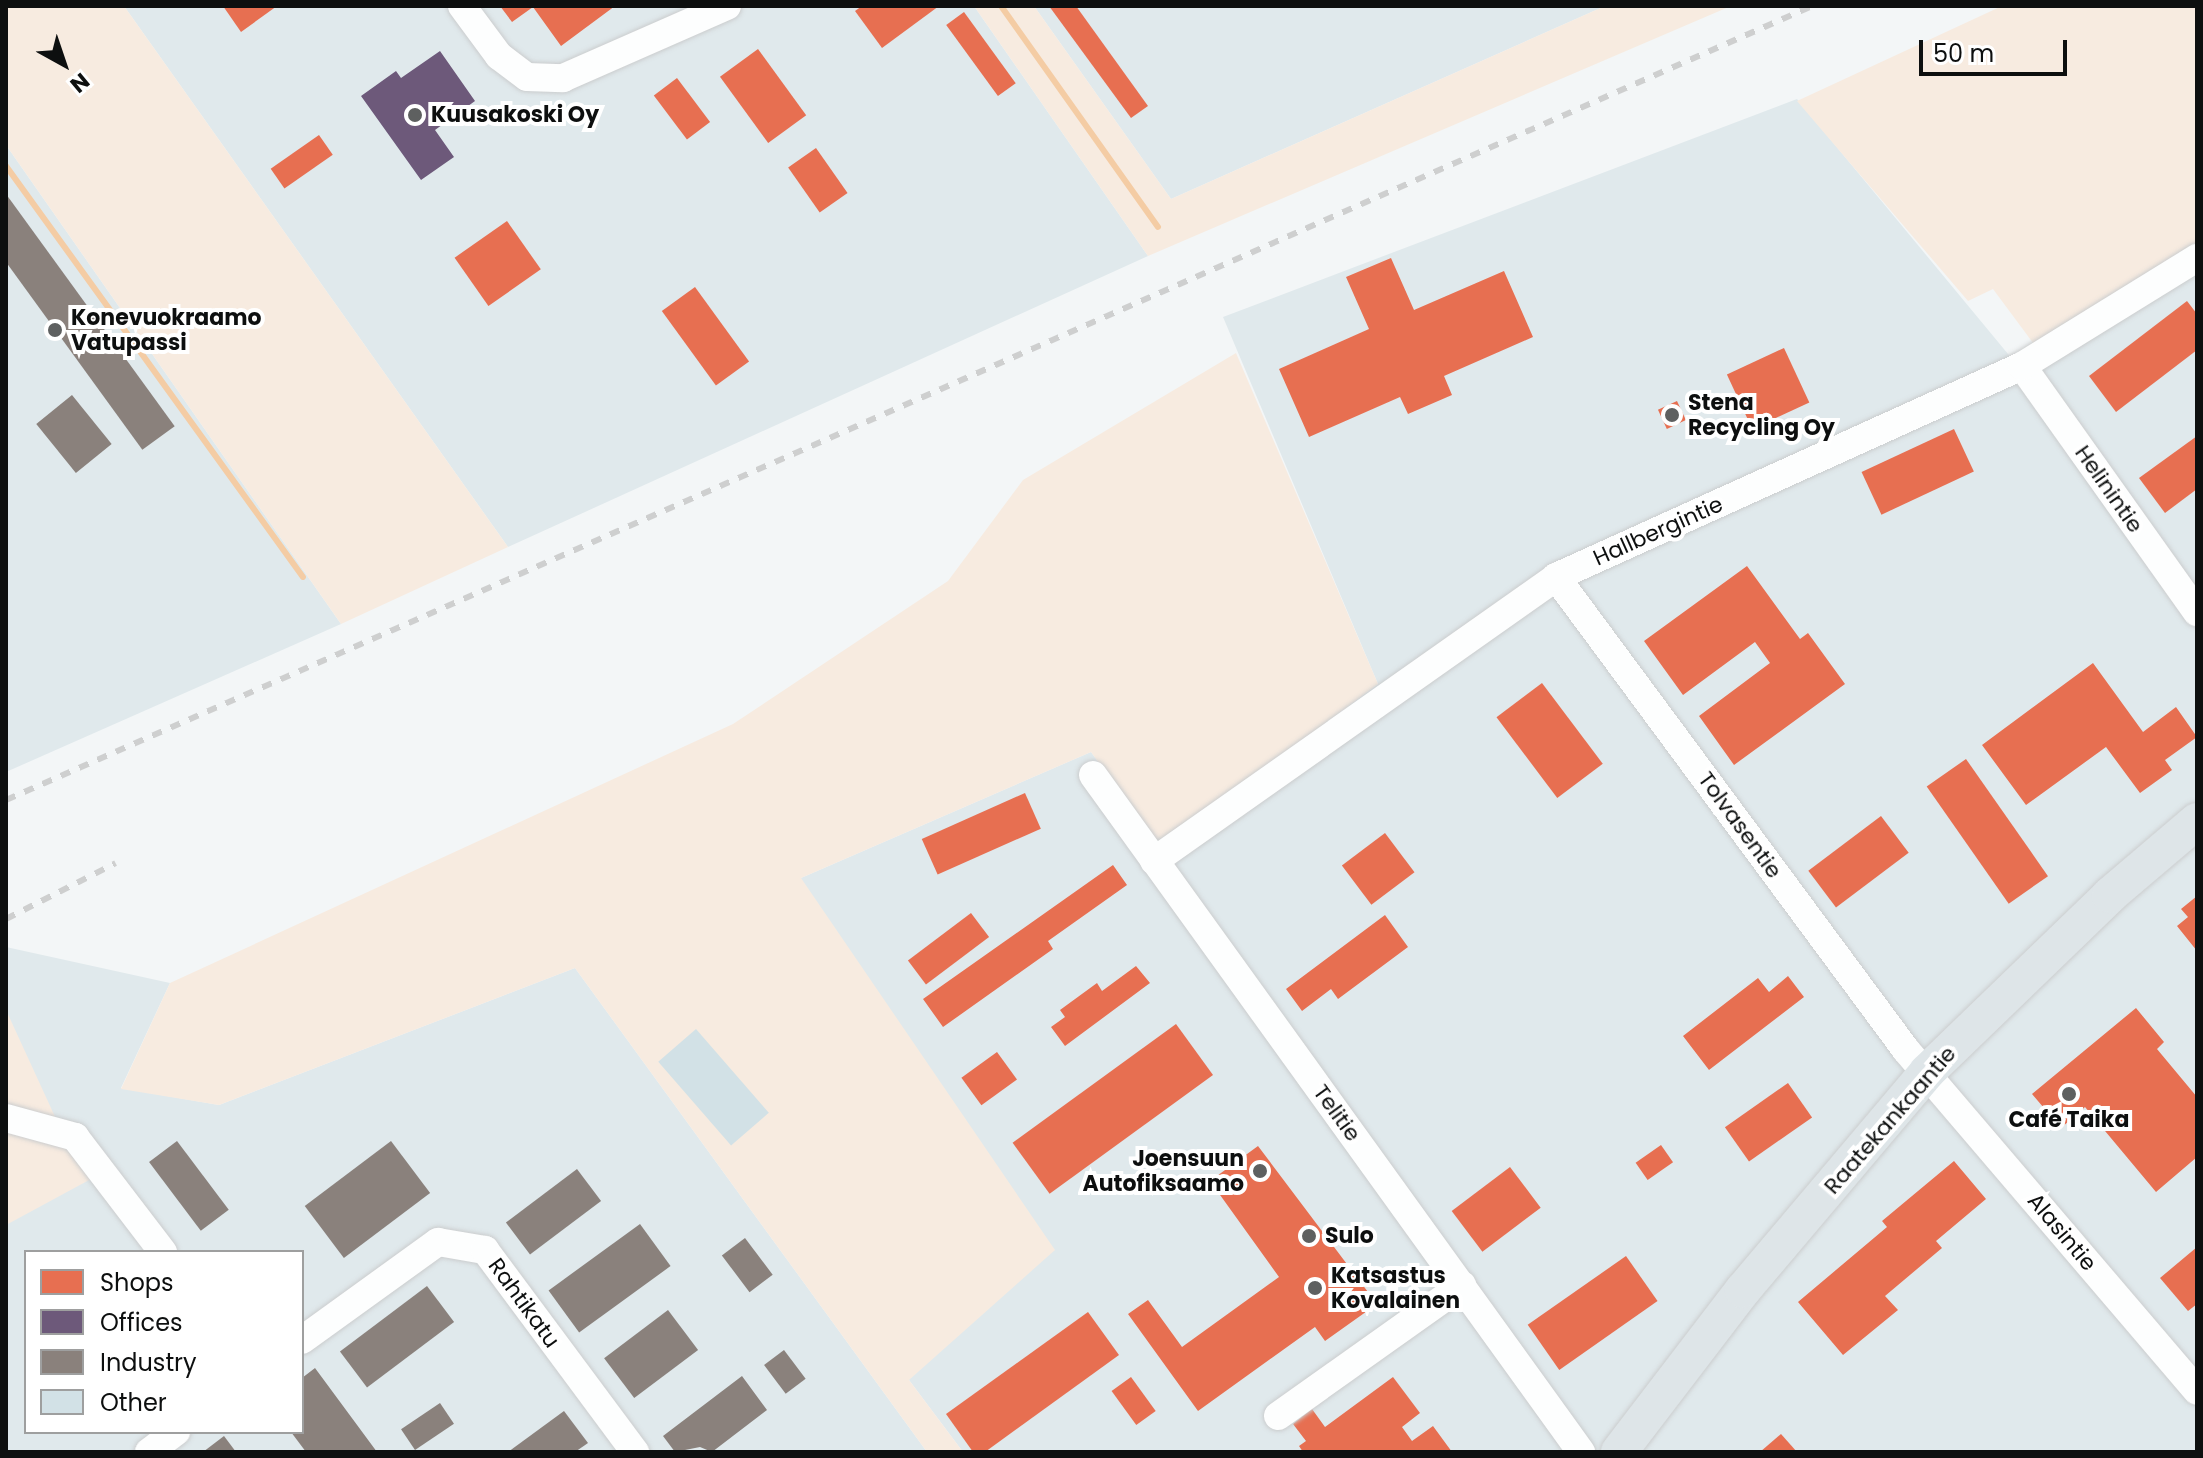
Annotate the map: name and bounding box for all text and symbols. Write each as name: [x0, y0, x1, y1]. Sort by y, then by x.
north arrow: [24, 24, 104, 104]
scale bar: [1923, 24, 2071, 74]
text: 50 m: [1933, 37, 1994, 70]
text: N: [63, 66, 96, 100]
place label: Kuusakoski Oy: [431, 102, 599, 128]
marker: Kuusakoski Oy: [406, 106, 424, 124]
place label: Konevuokraamo Vatupassi: [71, 304, 262, 356]
marker: Konevuokraamo Vatupassi: [46, 321, 64, 339]
place label: Stena Recycling Oy: [1688, 389, 1835, 440]
marker: Stena Recycling Oy: [1663, 406, 1681, 424]
street label: Helinintie: [2069, 440, 2149, 538]
street label: Hallbergintie: [1589, 491, 1727, 571]
street label: Tolvasentie: [1693, 767, 1787, 883]
street label: Raatekankaantie: [1819, 1041, 1961, 1199]
street label: Telitie: [1308, 1080, 1366, 1146]
marker: Café Taika: [2060, 1085, 2078, 1103]
place label: Café Taika: [2009, 1107, 2129, 1133]
place label: Joensuun Autofiksaamo: [1083, 1145, 1244, 1196]
marker: Joensuun Autofiksaamo: [1251, 1162, 1269, 1180]
street label: Alasintie: [2022, 1188, 2102, 1276]
place label: Sulo: [1325, 1223, 1374, 1249]
marker: Sulo: [1300, 1227, 1318, 1245]
legend: [24, 1250, 304, 1434]
street label: Rahtikatu: [483, 1253, 565, 1353]
place label: Katsastus Kovalainen: [1331, 1262, 1460, 1314]
text: Shops: [100, 1266, 174, 1299]
marker: Katsastus Kovalainen: [1306, 1279, 1324, 1297]
text: Offices: [100, 1306, 183, 1339]
text: Industry: [100, 1346, 197, 1379]
text: Other: [100, 1386, 167, 1419]

